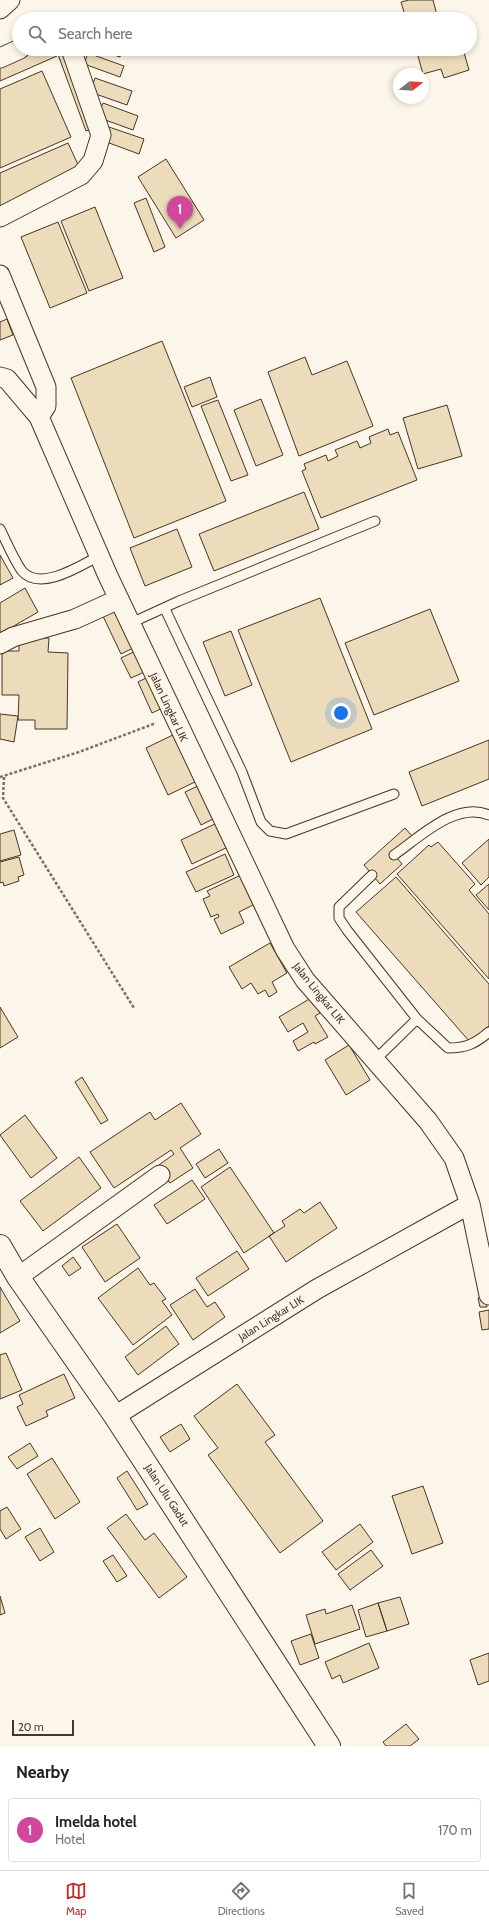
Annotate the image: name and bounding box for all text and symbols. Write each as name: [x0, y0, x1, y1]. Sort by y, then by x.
search box: [12, 12, 477, 56]
icon: search: [26, 23, 48, 45]
text: Search here: [58, 25, 133, 43]
north arrow: [393, 68, 429, 104]
pin: 1: [167, 196, 193, 229]
street label: Jalan Lingkar LIK: [146, 669, 191, 744]
your location: [331, 703, 351, 723]
street label: Jalan Lingkar LIK: [289, 959, 348, 1027]
street label: Jalan Lingkar LIK: [235, 1292, 307, 1344]
street label: Jalan Ulu Gadut: [141, 1460, 192, 1529]
scale bar: [12, 1718, 74, 1737]
text: 20 m: [18, 1720, 44, 1734]
text: Nearby: [16, 1762, 69, 1782]
text: Imelda hotel: [55, 1813, 137, 1831]
text: 1: [28, 1822, 32, 1838]
text: 170 m: [438, 1822, 472, 1838]
text: Hotel: [55, 1831, 85, 1847]
tab: Map: [65, 1880, 87, 1918]
tab: Directions: [218, 1880, 265, 1918]
tab: Saved: [395, 1880, 424, 1918]

